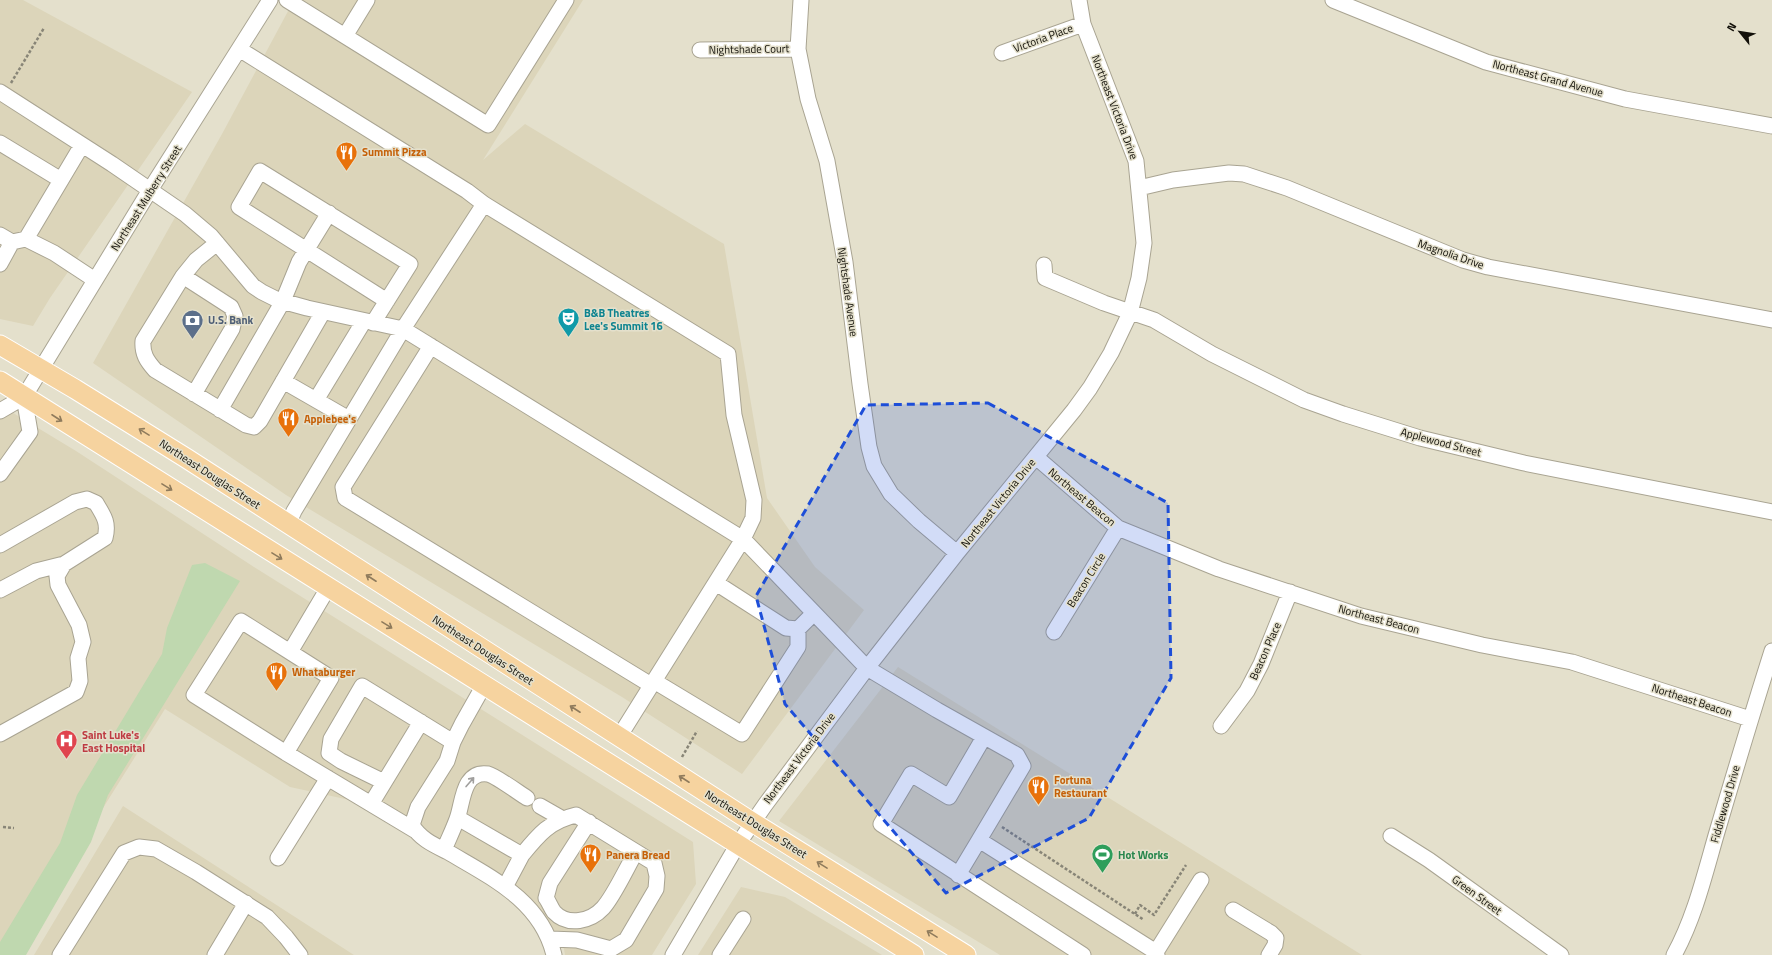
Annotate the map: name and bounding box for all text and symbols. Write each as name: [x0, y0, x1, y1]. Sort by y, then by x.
north arrow: [1720, 12, 1760, 52]
street label: Victoria Place: [1011, 20, 1075, 56]
text: N: [1723, 20, 1740, 34]
street label: Nightshade Court: [708, 40, 790, 58]
street label: Northeast Victoria Drive: [1088, 52, 1142, 162]
street label: Northeast Grand Avenue: [1491, 56, 1605, 101]
restaurant icon: Summit Pizza: [333, 139, 359, 172]
street label: Northeast Mulberry Street: [107, 142, 185, 254]
place label: Summit Pizza: [362, 144, 427, 160]
street label: Magnolia Drive: [1416, 235, 1487, 273]
street label: Nightshade Avenue: [834, 246, 862, 338]
place label: B&B Theatres Lee's Summit 16: [584, 305, 663, 334]
theatre icon: B&B Theatres Lee's Summit 16: [555, 306, 581, 339]
bank icon: U.S. Bank: [180, 307, 206, 340]
place label: U.S. Bank: [208, 312, 254, 328]
restaurant icon: Applebee's: [275, 406, 301, 439]
place label: Applebee's: [304, 411, 356, 427]
one-way arrow: [51, 414, 62, 422]
street label: Applewood Street: [1399, 424, 1483, 460]
one-way arrow: [139, 428, 150, 436]
street label: Northeast Douglas Street: [156, 435, 264, 513]
street label: Northeast Victoria Drive: [957, 455, 1039, 551]
street label: Northeast Beacon: [1045, 464, 1119, 530]
one-way arrow: [161, 483, 172, 491]
street label: Beacon Circle: [1063, 549, 1109, 610]
one-way arrow: [271, 552, 282, 560]
one-way arrow: [366, 574, 377, 582]
street label: Northeast Beacon: [1337, 600, 1421, 638]
street label: Northeast Douglas Street: [429, 611, 537, 689]
street label: Beacon Place: [1245, 619, 1285, 682]
one-way arrow: [381, 621, 392, 629]
restaurant icon: Whataburger: [263, 659, 289, 692]
place label: Whataburger: [292, 664, 355, 680]
street label: Northeast Beacon: [1650, 679, 1734, 721]
one-way arrow: [569, 704, 581, 712]
street label: Northeast Victoria Drive: [759, 709, 839, 807]
place label: Saint Luke's East Hospital: [82, 727, 145, 756]
hospital icon: Saint Luke's East Hospital: [53, 728, 79, 761]
street label: Fiddlewood Drive: [1706, 763, 1744, 845]
place label: Fortuna Restaurant: [1054, 772, 1107, 801]
restaurant icon: Fortuna Restaurant: [1026, 773, 1052, 806]
one-way arrow: [678, 774, 690, 782]
one-way arrow: [466, 777, 475, 787]
street label: Northeast Douglas Street: [702, 786, 810, 862]
restaurant icon: Panera Bread: [578, 842, 604, 875]
sports icon: Hot Works: [1090, 842, 1116, 875]
place label: Panera Bread: [606, 847, 670, 863]
place label: Hot Works: [1118, 847, 1168, 863]
one-way arrow: [817, 861, 828, 869]
street label: Green Street: [1449, 871, 1505, 919]
one-way arrow: [927, 930, 938, 939]

